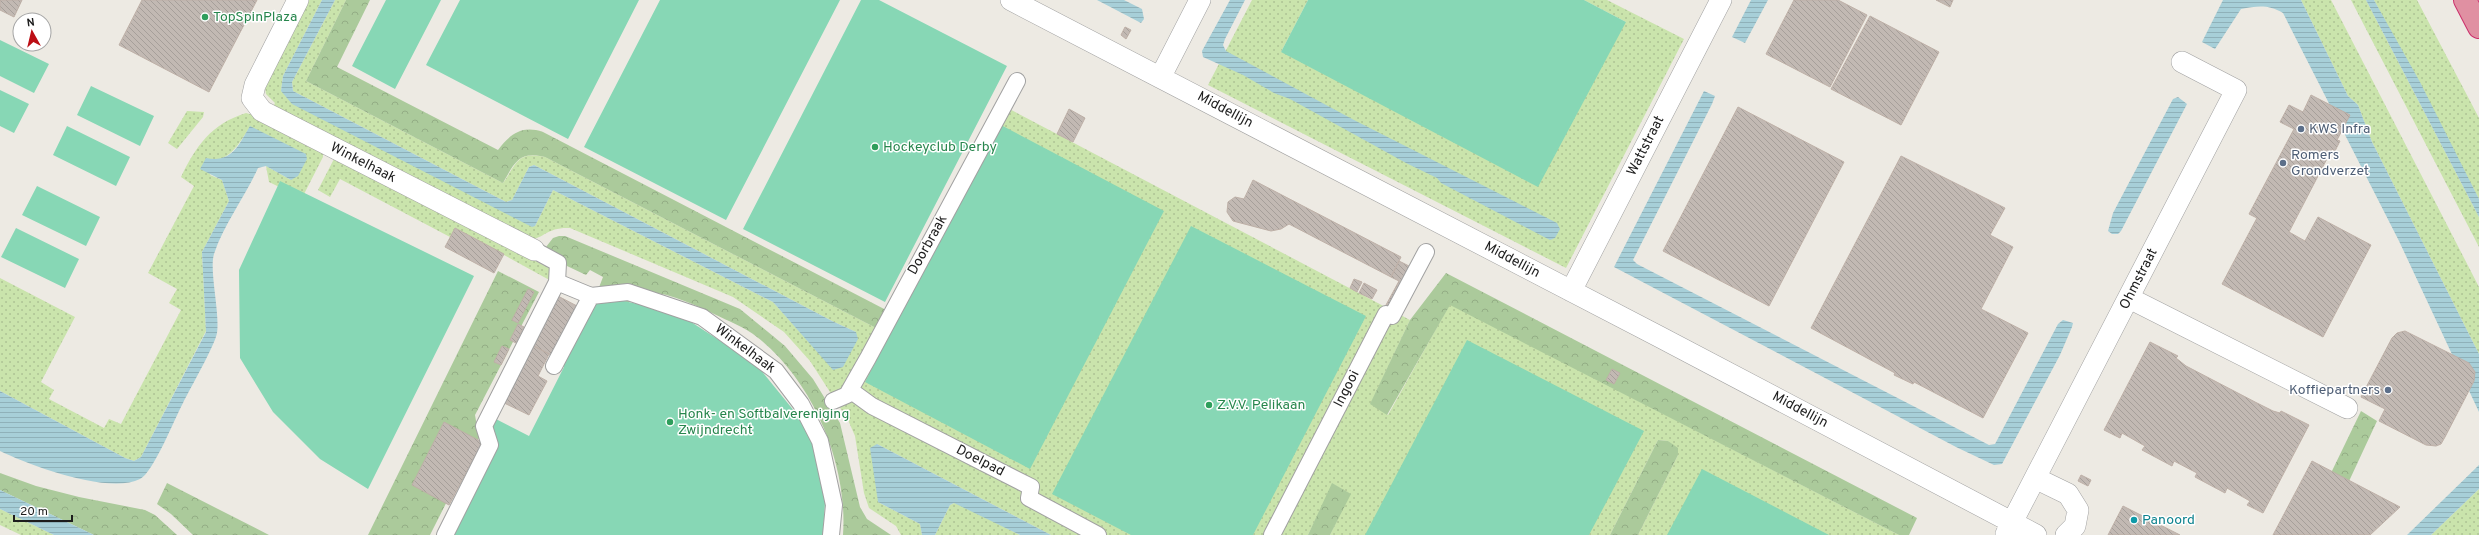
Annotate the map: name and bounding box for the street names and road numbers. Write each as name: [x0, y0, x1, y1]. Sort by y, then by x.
street label: Middellijn: [1194, 88, 1256, 132]
street label: Wattstraat: [1624, 113, 1668, 179]
street label: Winkelhaak: [327, 139, 399, 187]
street label: Doorbraak: [905, 212, 951, 278]
street label: Middellijn: [1481, 238, 1543, 282]
street label: Ohmstraat: [2116, 246, 2162, 312]
street label: Winkelhaak: [711, 321, 779, 377]
street label: Ingooi: [1331, 368, 1363, 410]
street label: Middellijn: [1769, 388, 1831, 432]
street label: Doelpad: [953, 442, 1007, 480]

